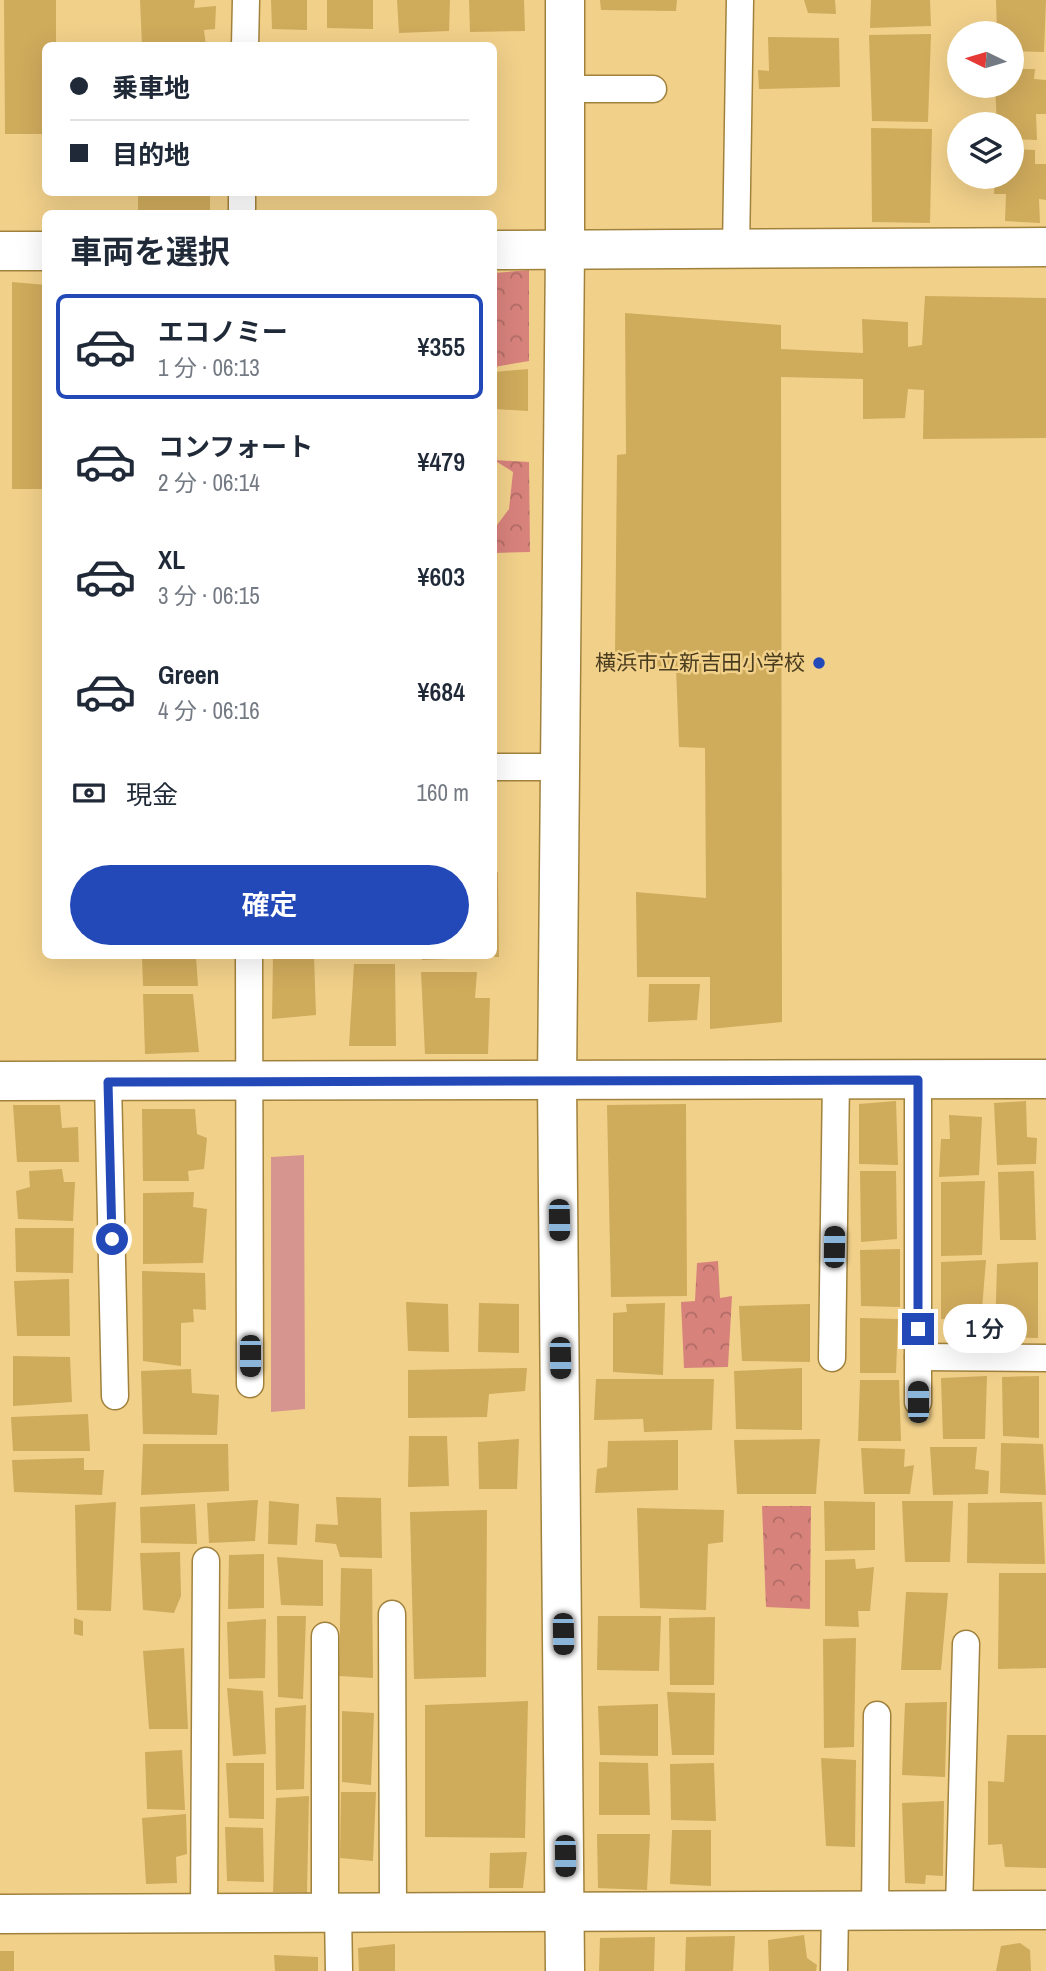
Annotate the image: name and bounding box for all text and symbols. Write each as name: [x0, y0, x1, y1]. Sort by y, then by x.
north arrow: [947, 21, 1024, 98]
map controls: [947, 21, 1024, 189]
text: 乗車地: [112, 70, 190, 105]
button: layers: [947, 112, 1024, 189]
text: 目的地: [112, 137, 190, 172]
text: 車両を選択: [70, 230, 230, 273]
text: エコノミー: [158, 314, 288, 349]
icon: car: [74, 315, 137, 378]
text: ¥355: [418, 329, 465, 364]
text: 1 分 · 06:13: [158, 352, 260, 383]
text: コンフォート: [158, 429, 313, 464]
icon: car: [74, 430, 137, 493]
text: ¥479: [418, 444, 465, 479]
text: 2 分 · 06:14: [158, 467, 260, 498]
text: XL: [158, 542, 185, 577]
icon: car: [74, 545, 137, 608]
text: ¥603: [418, 559, 465, 594]
text: 3 分 · 06:15: [158, 580, 260, 611]
place label: 横浜市立新吉田小学校: [595, 648, 805, 677]
marker: 横浜市立新吉田小学校: [811, 655, 827, 671]
text: Green: [158, 657, 220, 692]
icon: car: [74, 660, 137, 723]
text: ¥684: [418, 674, 465, 709]
text: 4 分 · 06:16: [158, 695, 260, 726]
icon: cash: [70, 774, 108, 812]
text: 現金: [126, 777, 178, 812]
text: 160 m: [417, 777, 469, 808]
button: 確定: [70, 865, 469, 945]
car: [549, 1199, 570, 1241]
route start: [96, 1223, 128, 1255]
car: [824, 1226, 845, 1268]
callout: 1 分: [942, 1304, 1026, 1354]
route end: [902, 1313, 934, 1345]
text: 1 分: [966, 1313, 1004, 1344]
car: [240, 1335, 261, 1377]
car: [550, 1337, 571, 1379]
car: [908, 1381, 929, 1423]
car: [553, 1613, 574, 1655]
car: [555, 1835, 576, 1877]

